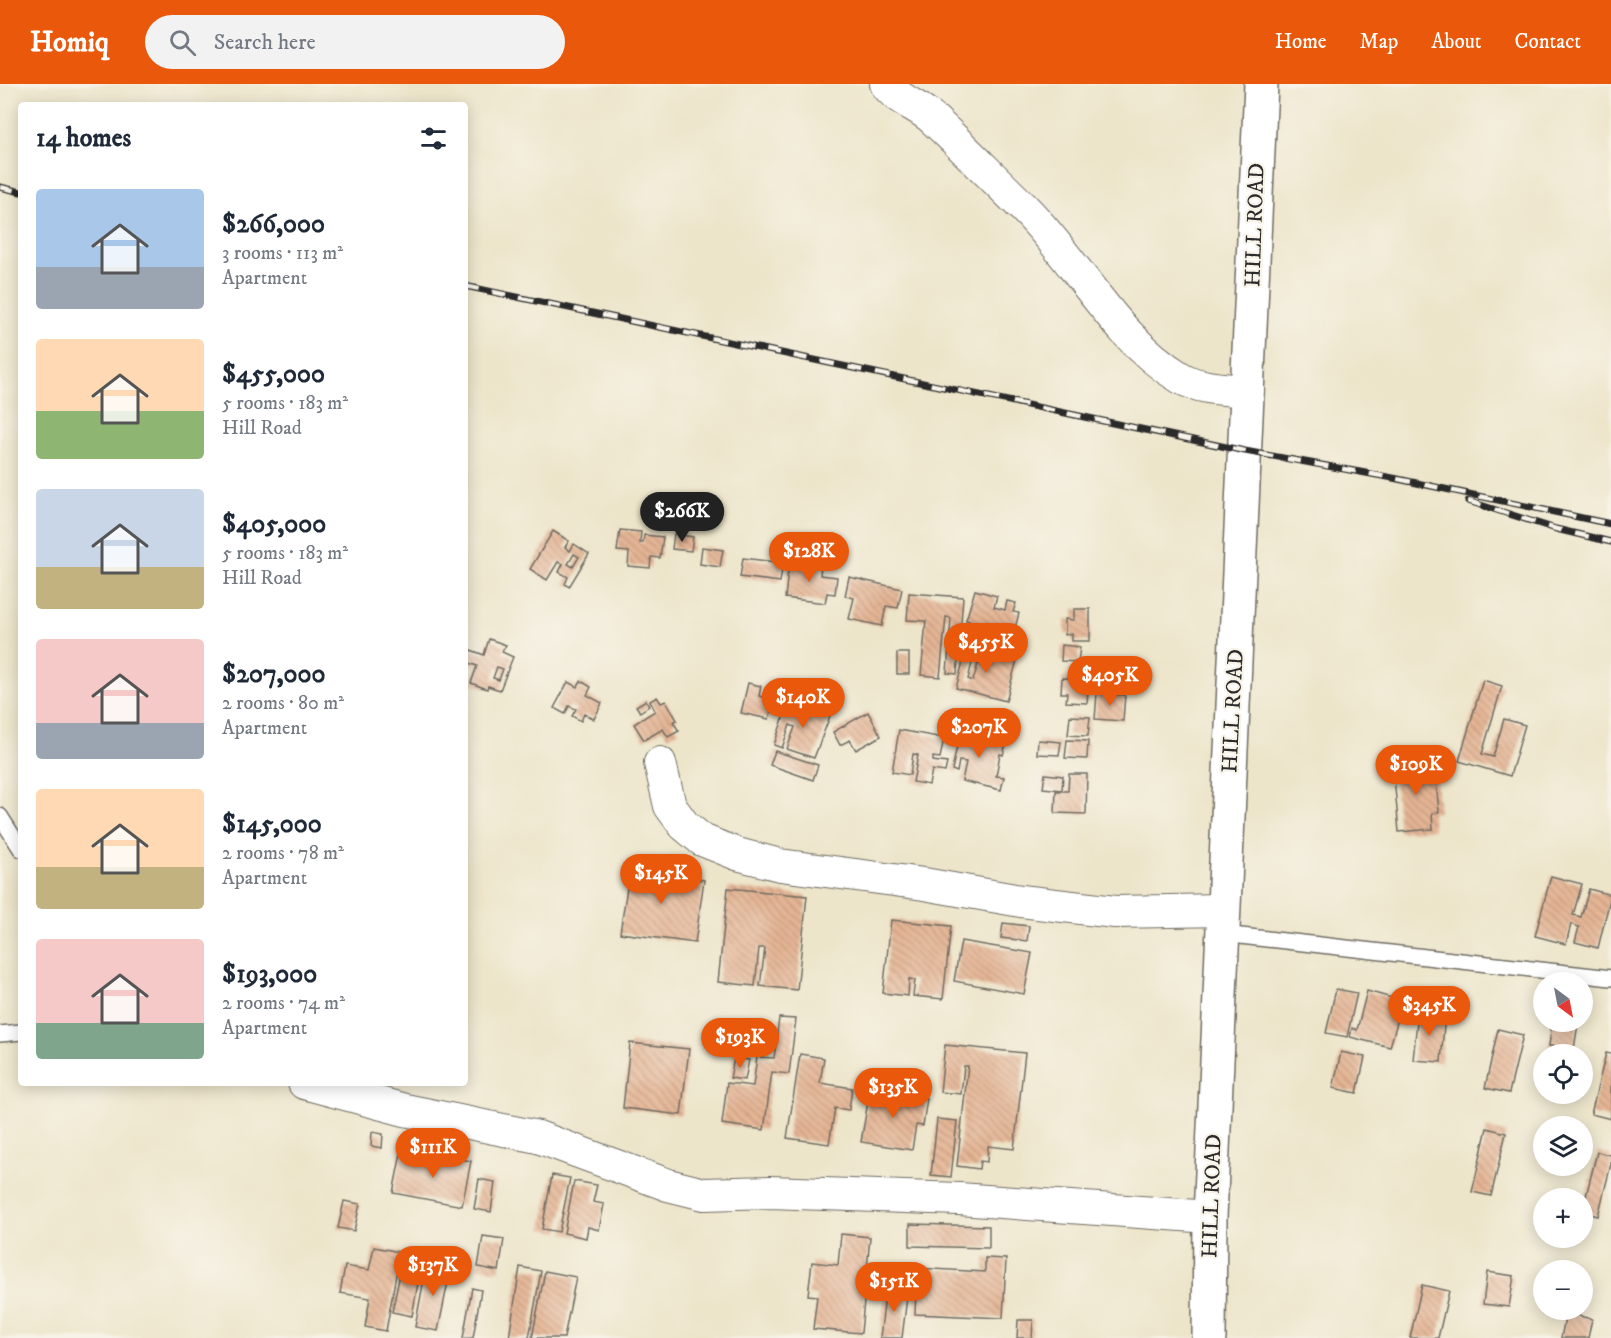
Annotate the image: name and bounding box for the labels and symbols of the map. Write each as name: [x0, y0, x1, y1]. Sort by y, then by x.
street label: HILL ROAD: [1239, 162, 1271, 288]
pin: $266K: [640, 492, 724, 543]
pin: $128K: [767, 532, 851, 583]
pin: $455K: [944, 623, 1028, 674]
street label: HILL ROAD: [1216, 648, 1250, 774]
pin: $405K: [1068, 656, 1152, 707]
pin: $140K: [761, 678, 845, 729]
pin: $207K: [937, 708, 1021, 759]
pin: $109K: [1374, 745, 1458, 796]
pin: $145K: [619, 854, 703, 905]
north arrow: [1533, 972, 1593, 1032]
pin: $345K: [1387, 986, 1471, 1037]
pin: $193K: [698, 1018, 782, 1069]
pin: $135K: [851, 1068, 935, 1119]
pin: $111K: [391, 1128, 475, 1179]
street label: HILL ROAD: [1196, 1133, 1228, 1259]
pin: $137K: [391, 1246, 475, 1297]
pin: $151K: [852, 1262, 936, 1313]

